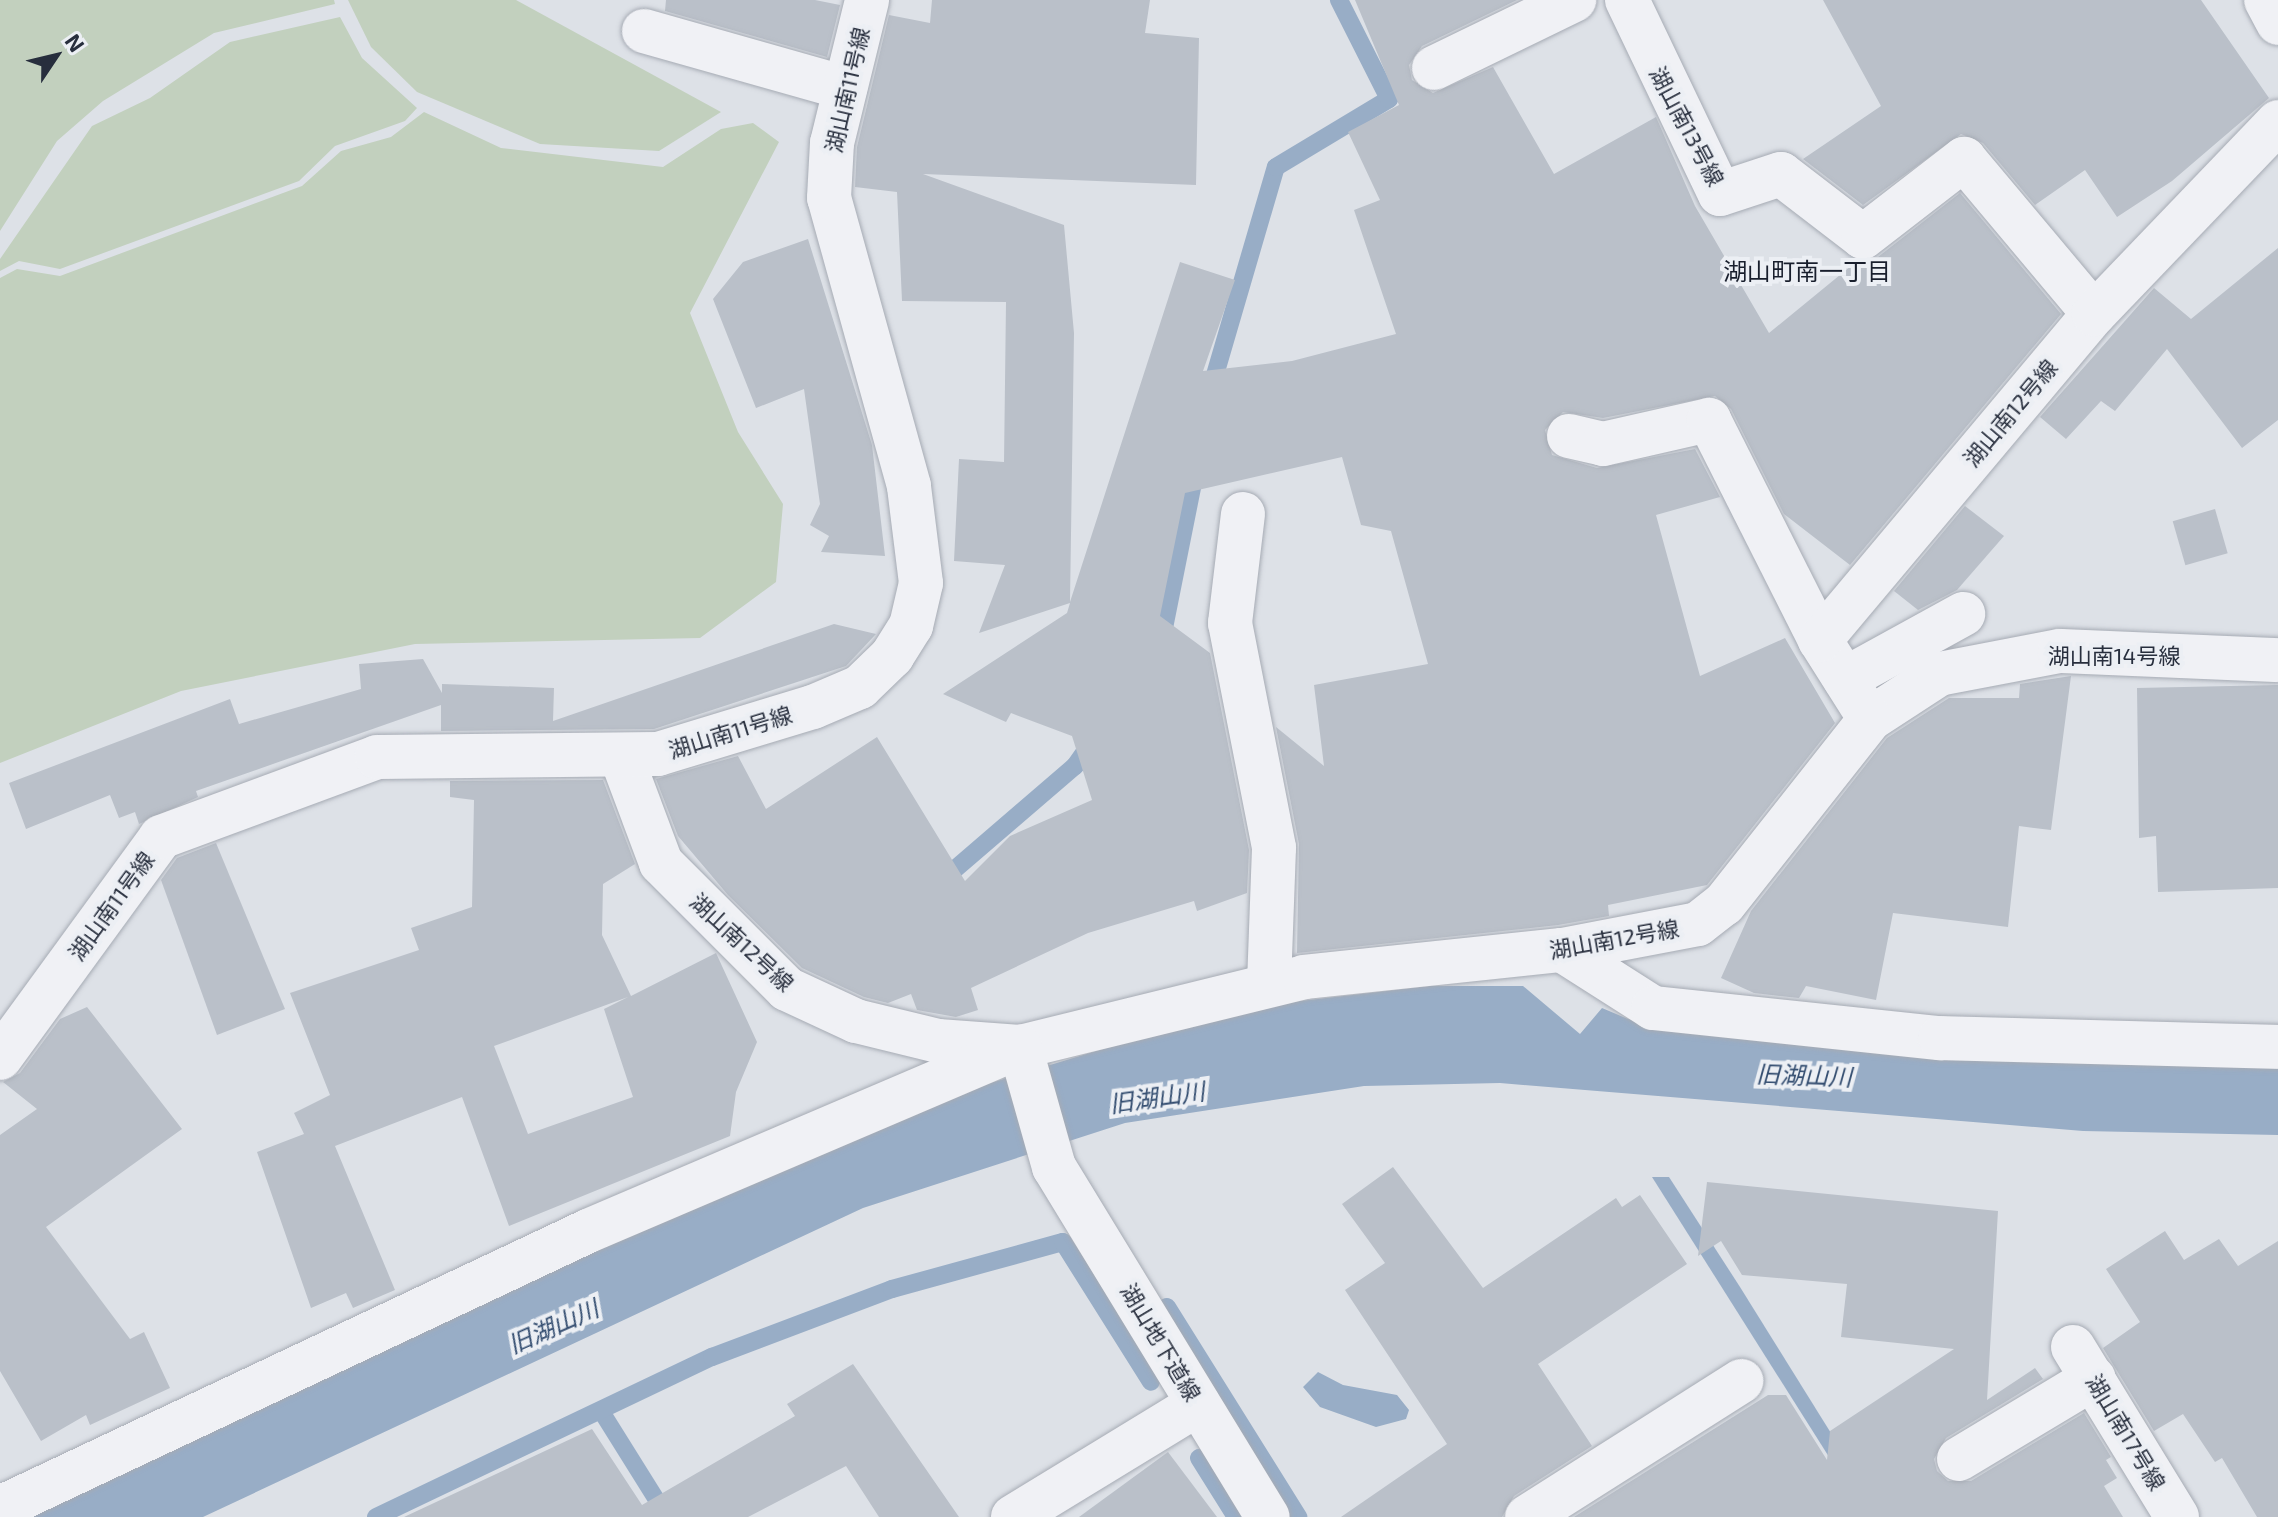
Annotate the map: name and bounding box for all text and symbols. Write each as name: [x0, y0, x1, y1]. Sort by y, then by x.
north arrow: [16, 16, 96, 96]
street label: 湖山南11号線: [820, 25, 874, 155]
text: N: [60, 28, 91, 56]
street label: 湖山南13号線: [1645, 62, 1729, 190]
district label: 湖山町南一丁目: [1723, 257, 1891, 285]
street label: 湖山南12号線: [1958, 354, 2062, 472]
street label: 湖山南14号線: [2048, 643, 2180, 669]
street label: 湖山南11号線: [665, 701, 795, 763]
street label: 湖山南11号線: [63, 847, 159, 965]
street label: 湖山南12号線: [685, 888, 799, 996]
street label: 湖山南12号線: [1547, 915, 1681, 963]
water label: 旧湖山川: [1756, 1059, 1852, 1091]
water label: 旧湖山川: [1107, 1076, 1207, 1118]
street label: 湖山地下道線: [1116, 1279, 1206, 1405]
water label: 旧湖山川: [503, 1293, 603, 1359]
street label: 湖山南17号線: [2081, 1369, 2171, 1495]

